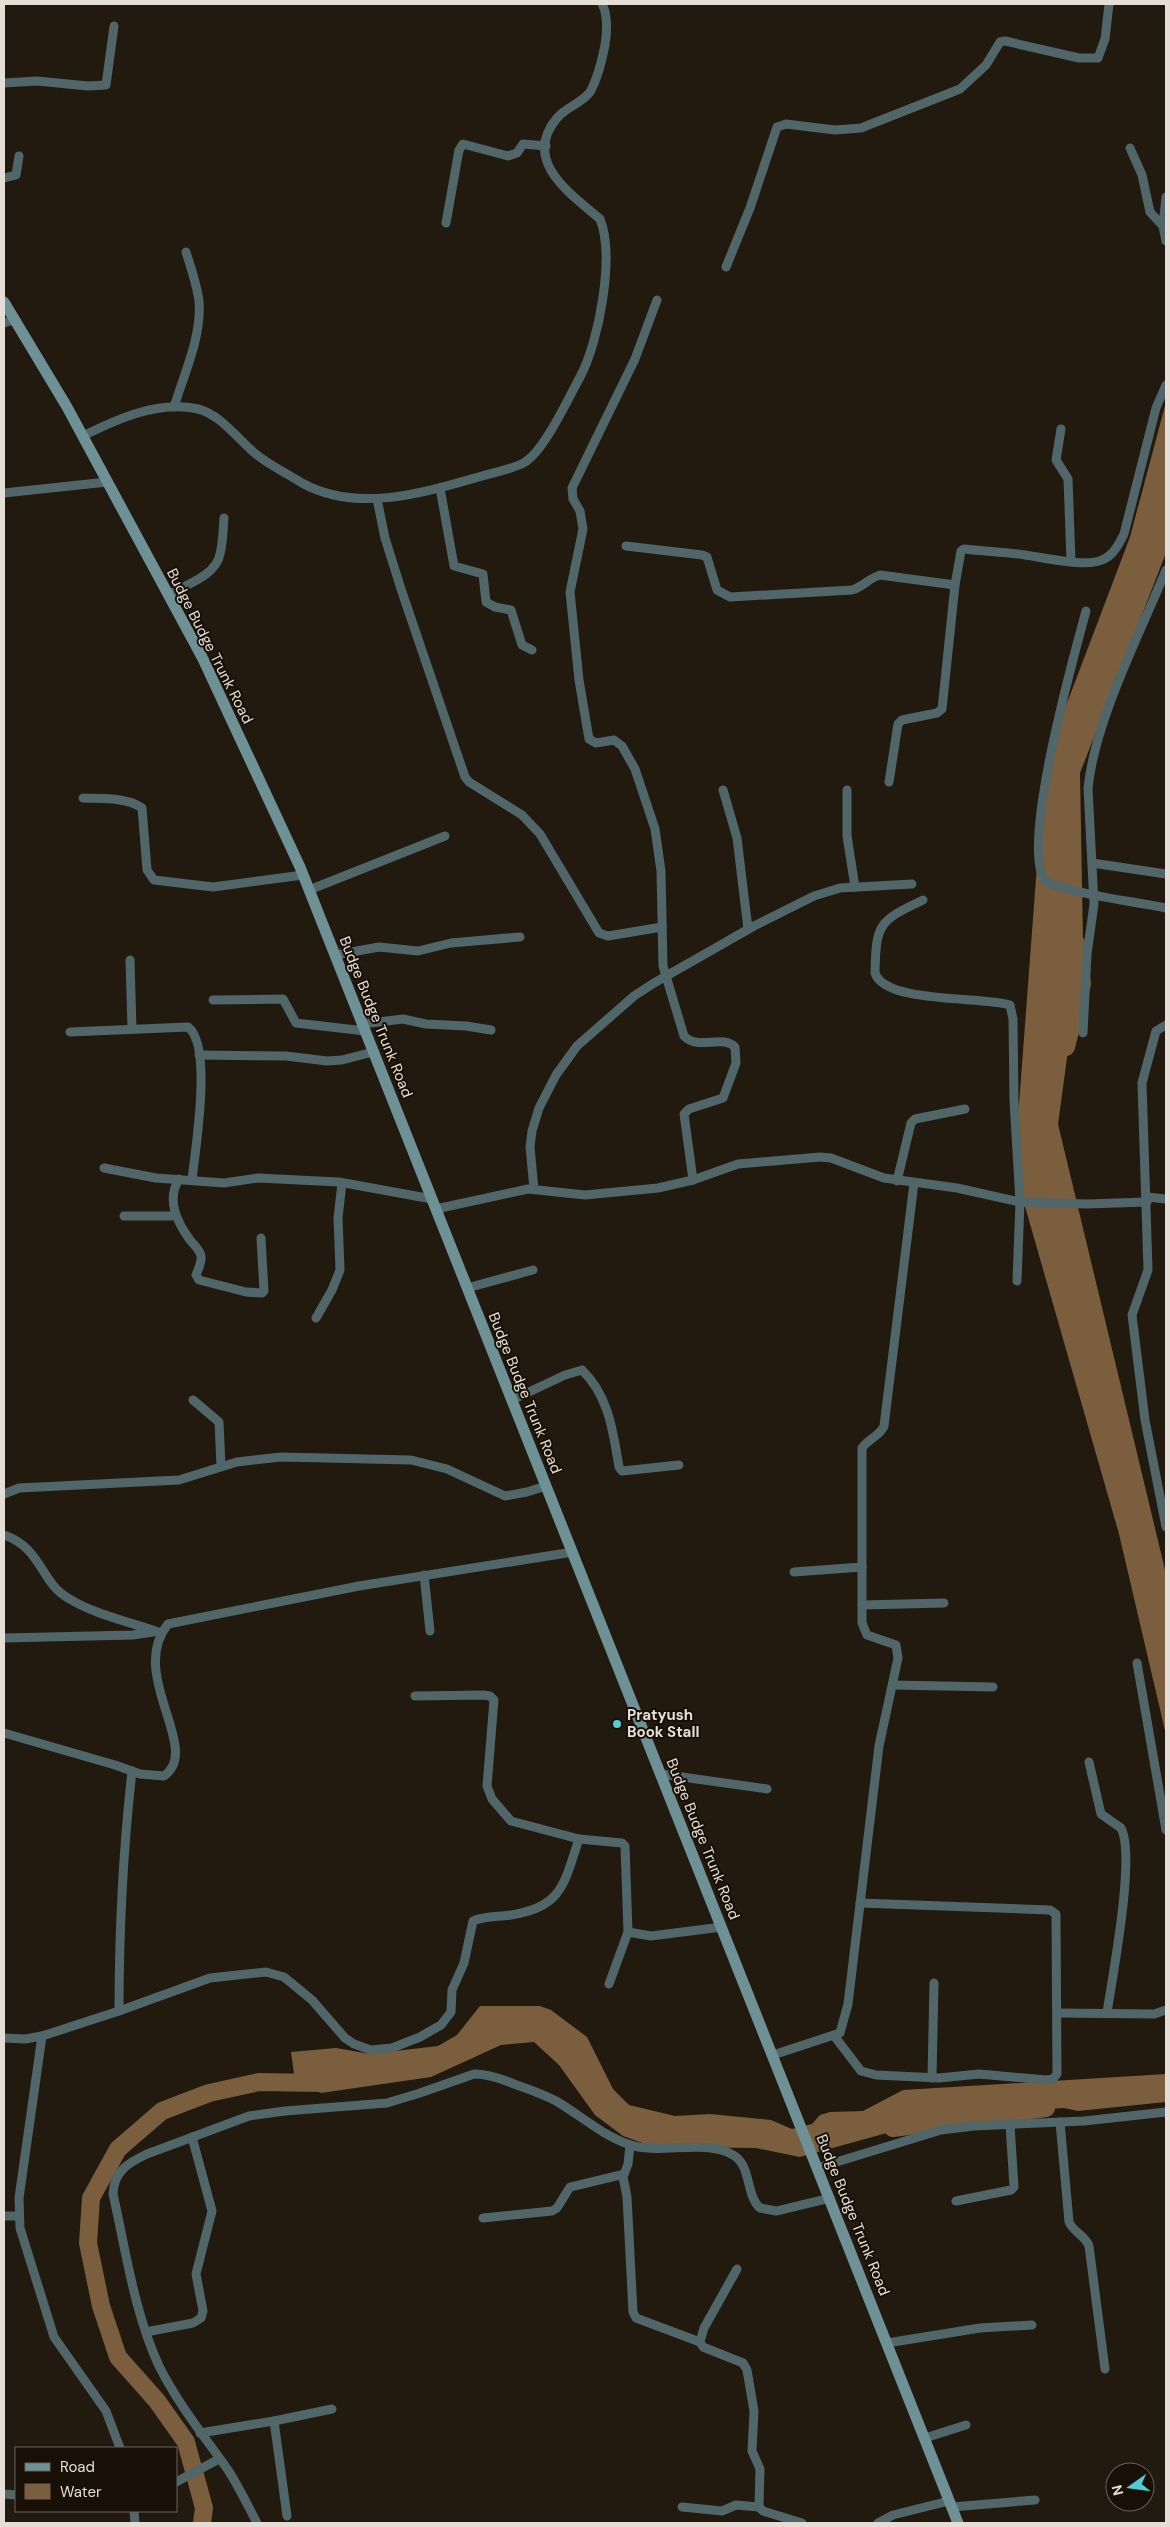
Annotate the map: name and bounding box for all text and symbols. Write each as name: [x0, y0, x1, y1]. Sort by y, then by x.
street label: Budge Budge Trunk Road: [162, 565, 258, 727]
street label: Budge Budge Trunk Road: [335, 933, 417, 1101]
street label: Budge Budge Trunk Road: [484, 1309, 566, 1477]
place label: Pratyush Book Stall: [627, 1705, 699, 1742]
marker: Pratyush Book Stall: [611, 1718, 623, 1730]
street label: Budge Budge Trunk Road: [662, 1755, 744, 1923]
street label: Budge Budge Trunk Road: [812, 2131, 894, 2299]
legend: [15, 2447, 178, 2512]
text: Road: [60, 2457, 95, 2477]
north arrow: [1105, 2462, 1155, 2512]
text: Water: [60, 2482, 102, 2502]
text: N: [1107, 2483, 1127, 2497]

